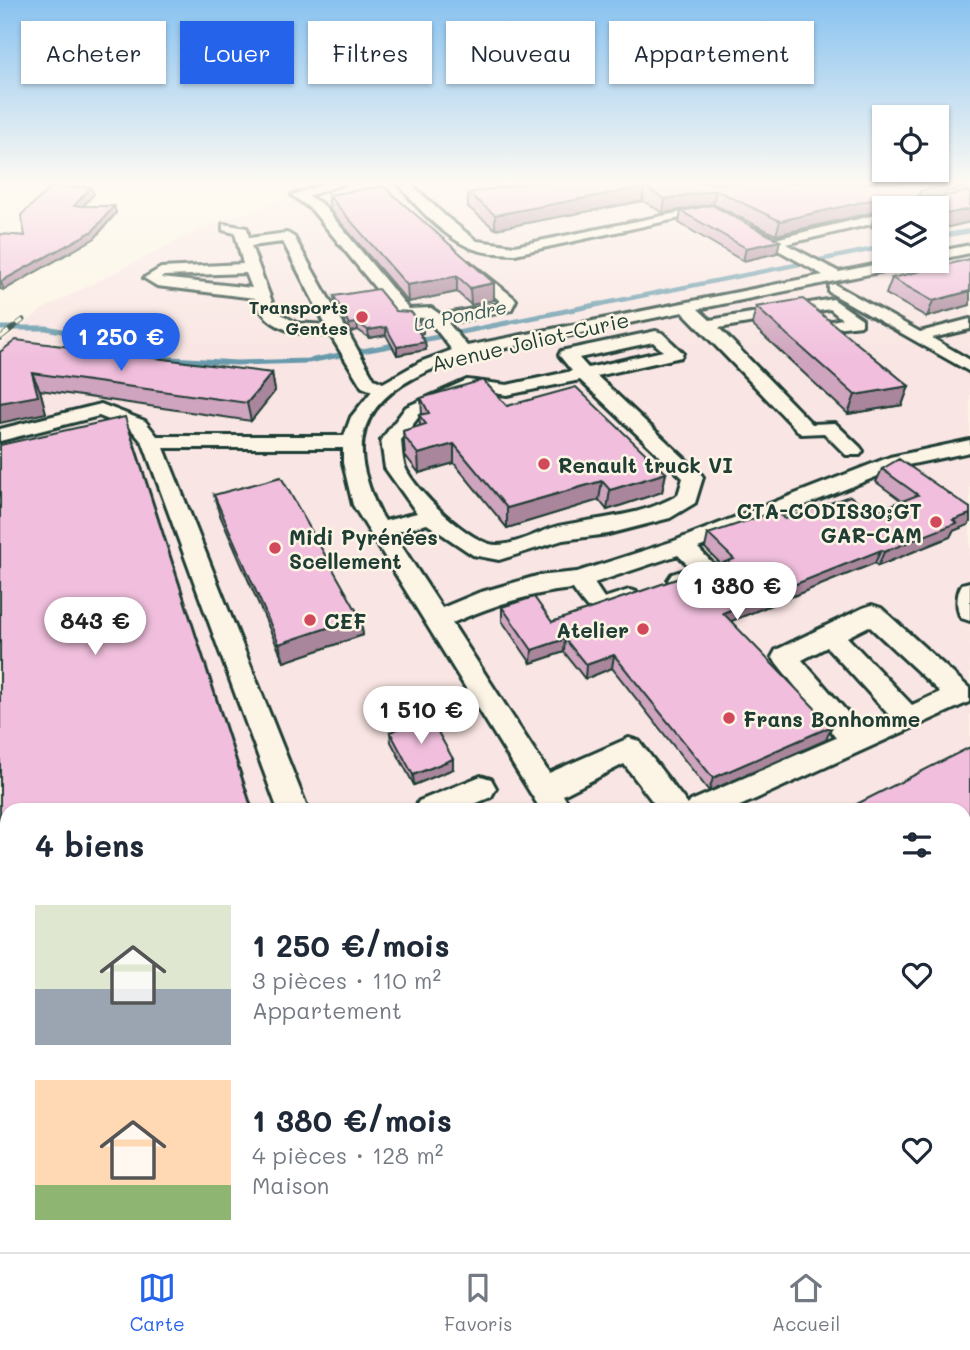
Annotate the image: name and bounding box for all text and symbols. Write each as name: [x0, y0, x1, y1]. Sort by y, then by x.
chip: Acheter: [21, 21, 166, 84]
chip: Louer: [180, 21, 294, 84]
chip: Filtres: [308, 21, 432, 84]
chip: Nouveau: [446, 21, 595, 84]
chip: Appartement: [609, 21, 814, 84]
map controls: [872, 105, 949, 273]
button: locate: [872, 105, 949, 182]
button: layers: [872, 196, 949, 273]
water label: La Pondre: [411, 294, 509, 336]
place label: Transports Gentes: [249, 295, 348, 340]
street label: Avenue Joliot-Curie: [429, 305, 631, 377]
marker: Transports Gentes: [354, 309, 370, 325]
pin: 1 250 €: [56, 314, 186, 373]
text: 1 250 €: [78, 321, 164, 351]
place label: Renault truck VI: [558, 451, 733, 478]
marker: Renault truck VI: [536, 456, 552, 472]
place label: CTA-CODIS30;GT GAR-CAM: [737, 497, 922, 548]
marker: CTA-CODIS30;GT GAR-CAM: [928, 514, 944, 530]
place label: Midi Pyrénées Scellement: [289, 523, 438, 574]
marker: Midi Pyrénées Scellement: [267, 540, 283, 556]
pin: 1 380 €: [672, 562, 802, 622]
text: 1 380 €: [693, 570, 781, 600]
pin: 843 €: [46, 598, 144, 657]
text: 843 €: [60, 605, 130, 635]
place label: CEF: [324, 607, 366, 634]
marker: CEF: [302, 612, 318, 628]
place label: Atelier: [556, 616, 629, 643]
marker: Atelier: [635, 621, 651, 637]
pin: 1 510 €: [356, 686, 486, 746]
text: 1 510 €: [379, 694, 463, 724]
place label: Frans Bonhomme: [743, 705, 920, 732]
marker: Frans Bonhomme: [721, 710, 737, 726]
text: 4 biens: [35, 825, 144, 865]
icon: filters: [898, 826, 936, 864]
text: 1 250 €/mois: [252, 925, 450, 965]
icon: home: [91, 933, 175, 1017]
icon: heart: [898, 956, 936, 994]
text: 3 pièces · 110 m²: [252, 965, 441, 995]
text: Appartement: [252, 995, 402, 1025]
text: 1 380 €/mois: [252, 1100, 452, 1140]
icon: home: [91, 1108, 175, 1192]
icon: heart: [898, 1131, 936, 1169]
text: 4 pièces · 128 m²: [252, 1140, 443, 1170]
text: Maison: [252, 1170, 329, 1200]
tab: Carte: [130, 1269, 185, 1336]
tab: Favoris: [444, 1269, 513, 1336]
tab: Accueil: [772, 1269, 840, 1336]

